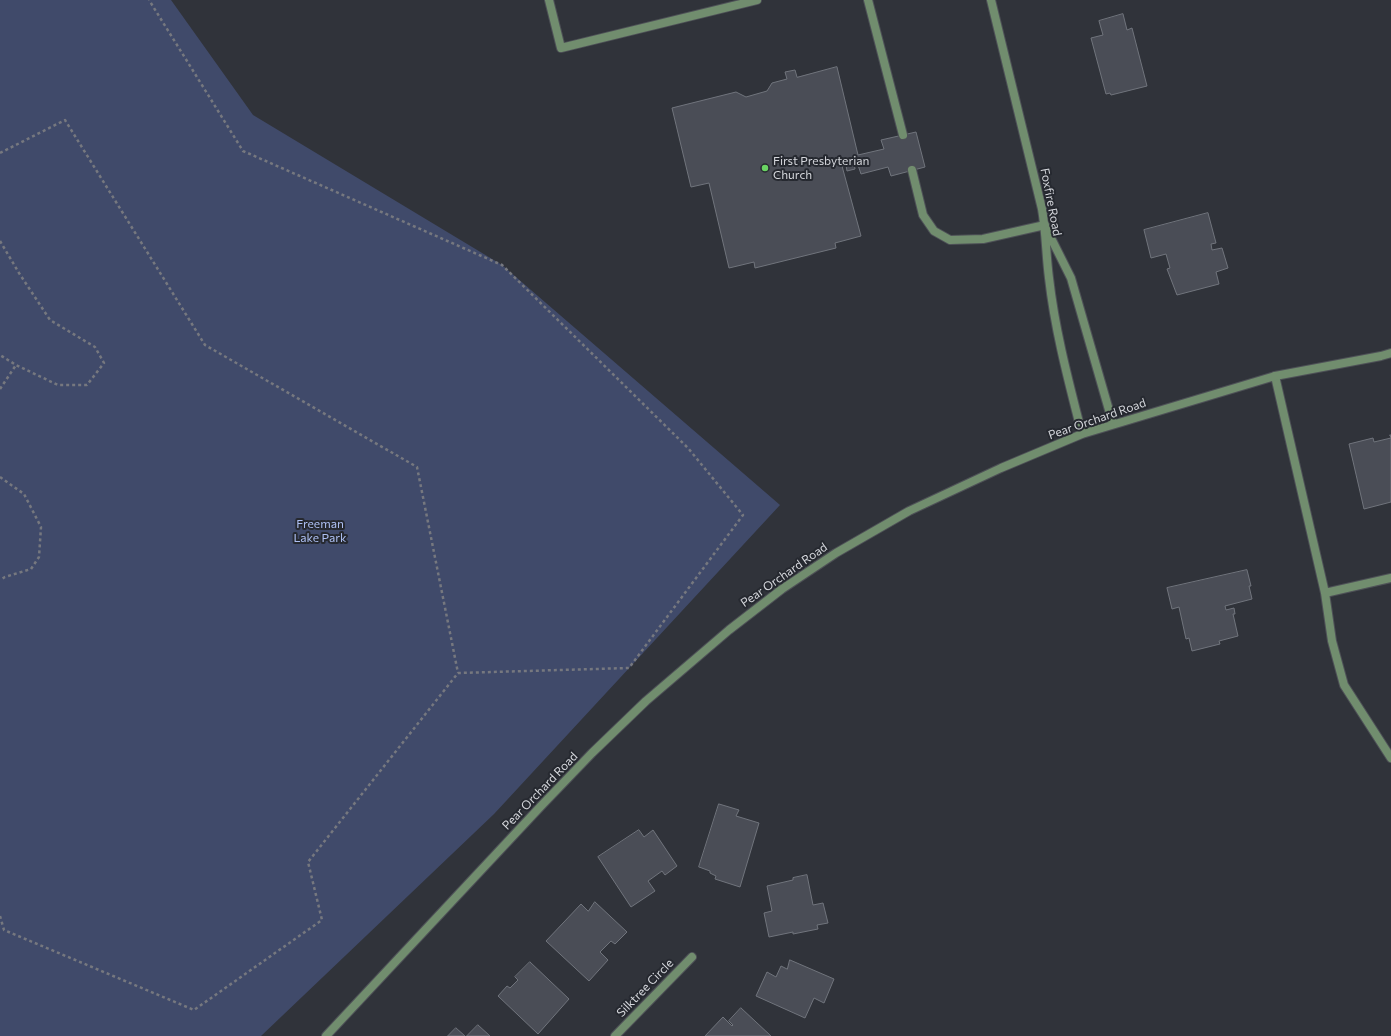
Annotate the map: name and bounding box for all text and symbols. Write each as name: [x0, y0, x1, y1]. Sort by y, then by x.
place label: First Presbyterian Church: [773, 154, 869, 182]
marker: First Presbyterian Church: [760, 163, 770, 173]
street label: Foxfire Road: [1037, 167, 1065, 237]
street label: Pear Orchard Road: [1046, 396, 1148, 442]
park label: Freeman Lake Park: [293, 517, 347, 545]
street label: Pear Orchard Road: [738, 540, 830, 610]
street label: Pear Orchard Road: [499, 749, 581, 833]
street label: Silktree Circle: [614, 956, 676, 1020]

